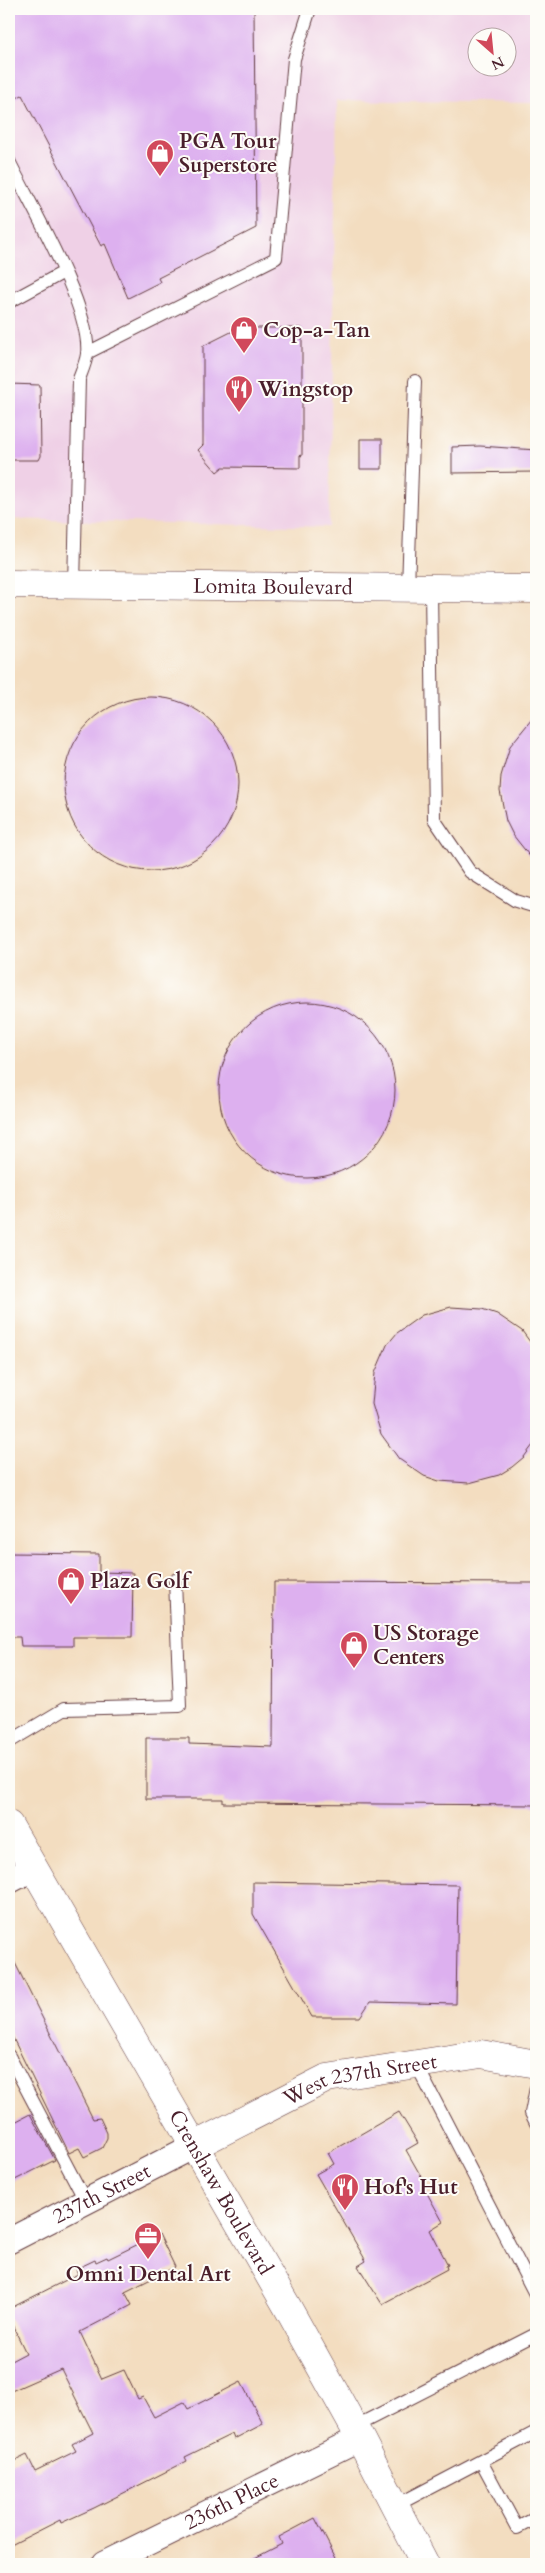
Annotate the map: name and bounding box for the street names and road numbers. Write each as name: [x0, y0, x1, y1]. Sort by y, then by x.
street label: Lomita Boulevard: [193, 572, 353, 602]
street label: West 237th Street: [277, 2047, 439, 2114]
street label: Crenshaw Boulevard: [162, 2105, 280, 2280]
street label: 237th Street: [48, 2157, 156, 2231]
street label: 236th Place: [179, 2466, 284, 2537]

